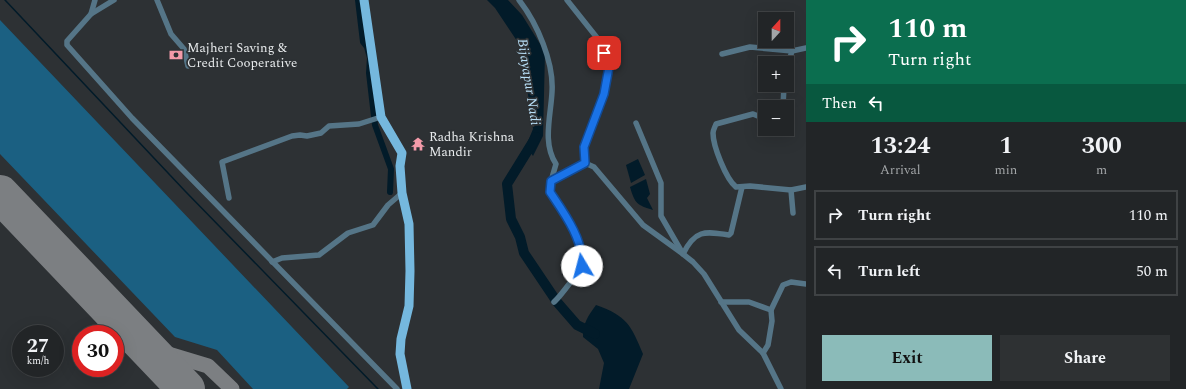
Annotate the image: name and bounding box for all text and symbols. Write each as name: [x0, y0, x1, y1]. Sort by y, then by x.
text: 110 m: [888, 7, 967, 50]
north arrow: [758, 12, 794, 48]
map controls: [758, 12, 794, 136]
icon: right: [822, 16, 874, 68]
pin: [587, 36, 621, 70]
water label: Bijayapur Nadi: [512, 37, 546, 127]
place label: Majheri Saving & Credit Cooperative: [187, 38, 297, 73]
icon: arrive: [593, 42, 615, 64]
text: Turn right: [888, 46, 971, 73]
bank icon: Majheri Saving & Credit Cooperative: [168, 47, 184, 63]
button: +: [758, 56, 794, 92]
text: Then: [822, 92, 857, 115]
icon: left: [865, 92, 887, 114]
button: −: [758, 100, 794, 136]
place label: Radha Krishna Mandir: [429, 127, 515, 162]
text: 13:24: [870, 128, 930, 164]
text: 1: [999, 128, 1013, 164]
text: 300: [1081, 128, 1122, 164]
temple icon: Radha Krishna Mandir: [410, 136, 426, 152]
text: Arrival: [880, 160, 921, 180]
text: min: [995, 160, 1017, 180]
text: m: [1096, 160, 1107, 180]
icon: right: [824, 204, 846, 226]
text: Turn right: [858, 204, 931, 227]
text: 110 m: [1129, 204, 1168, 227]
position arrow: [561, 245, 603, 287]
icon: left: [824, 260, 846, 282]
text: Turn left: [858, 260, 920, 283]
text: 50 m: [1136, 260, 1168, 283]
speed limit sign: 30: [72, 325, 124, 377]
text: 27: [27, 331, 49, 361]
button: Exit: [822, 335, 992, 381]
button: Share: [1000, 335, 1170, 381]
text: km/h: [27, 353, 49, 369]

